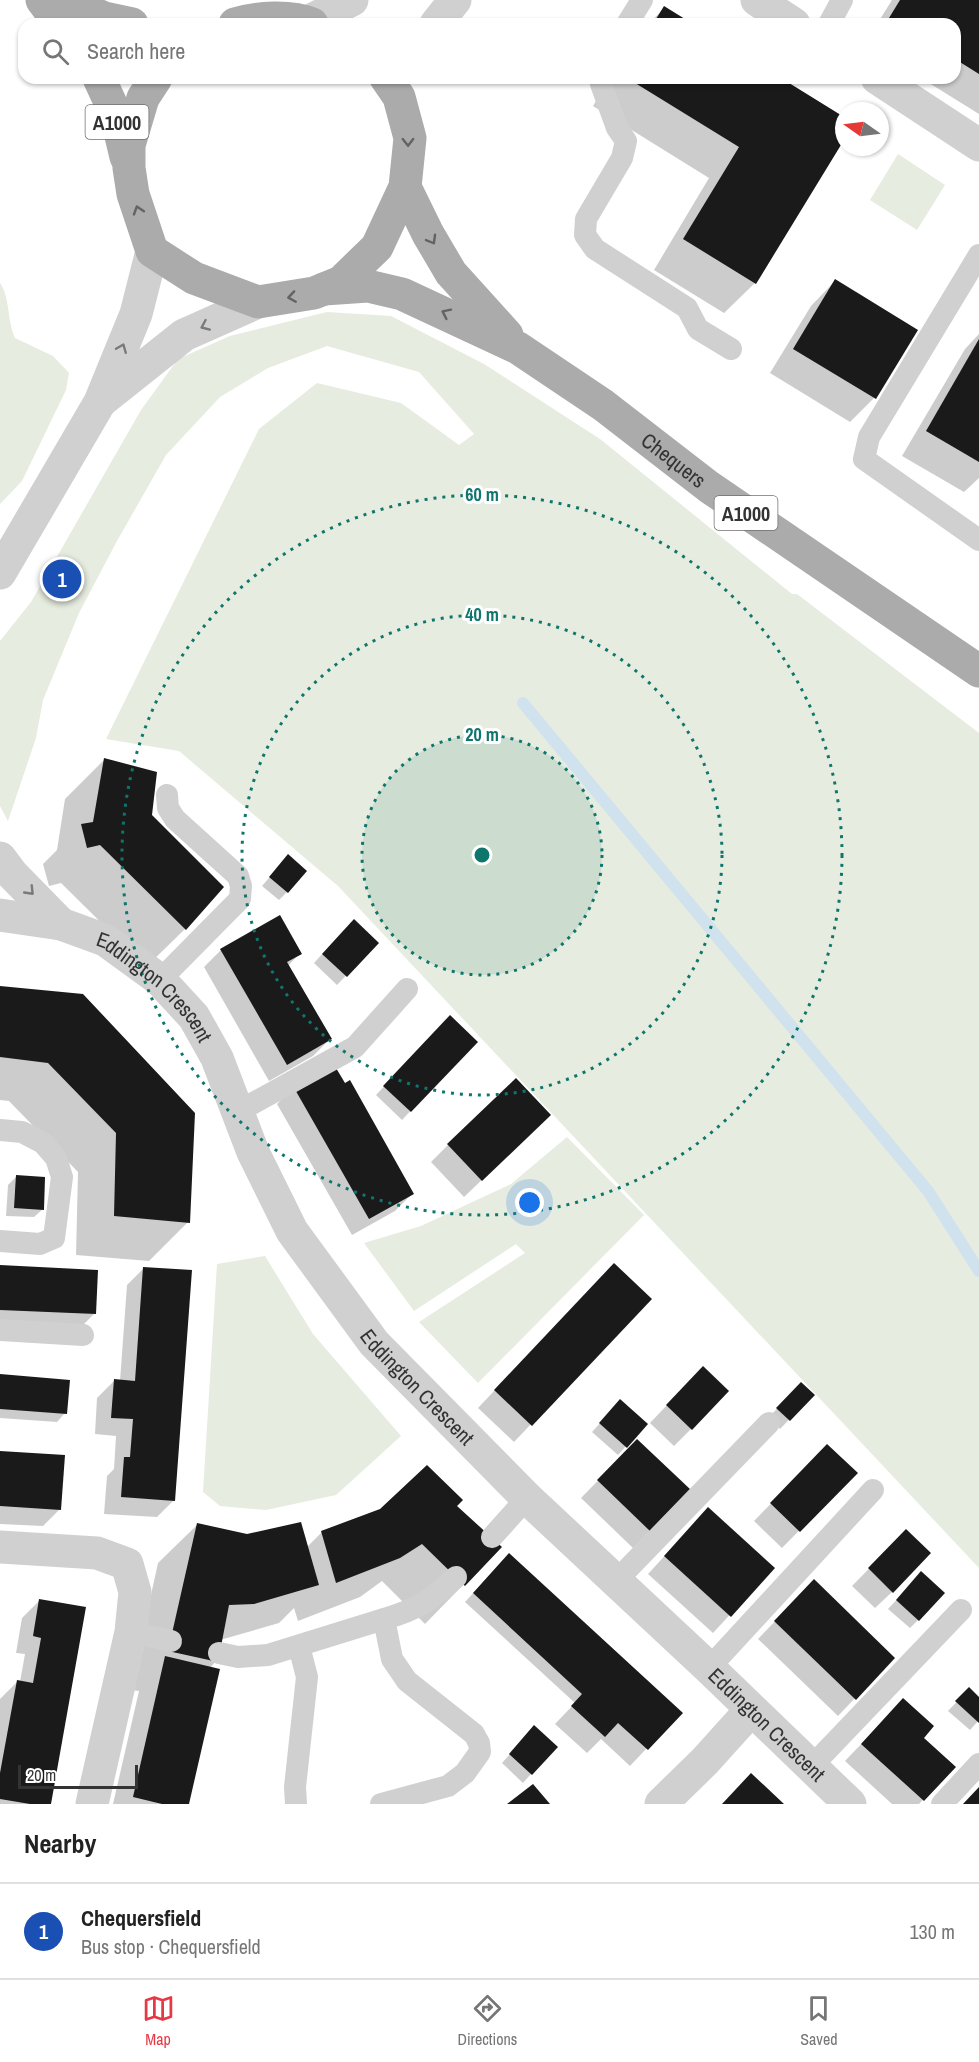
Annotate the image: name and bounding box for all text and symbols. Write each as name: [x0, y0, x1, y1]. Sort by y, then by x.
search box: [18, 18, 961, 84]
icon: search: [39, 35, 72, 68]
text: Search here: [87, 36, 185, 66]
north arrow: [835, 102, 889, 156]
road number: A1000: [86, 105, 148, 139]
one-way arrow: [402, 137, 414, 146]
one-way arrow: [133, 205, 146, 216]
one-way arrow: [425, 233, 436, 244]
one-way arrow: [287, 290, 296, 302]
one-way arrow: [442, 309, 453, 321]
one-way arrow: [200, 319, 211, 331]
one-way arrow: [115, 343, 127, 354]
street label: Chequers: [636, 426, 712, 494]
text: 60 m: [465, 482, 499, 507]
road number: A1000: [714, 496, 777, 530]
pin: 1: [42, 556, 82, 602]
text: 40 m: [465, 602, 499, 627]
text: 20 m: [465, 722, 499, 747]
centre of rings: [472, 845, 492, 865]
one-way arrow: [22, 884, 33, 895]
street label: Eddington Crescent: [93, 924, 220, 1047]
your location: [515, 1188, 544, 1217]
street label: Eddington Crescent: [354, 1323, 481, 1451]
street label: Eddington Crescent: [702, 1661, 832, 1788]
scale bar: [18, 1762, 138, 1790]
text: 20 m: [27, 1764, 56, 1786]
text: Nearby: [24, 1826, 96, 1861]
text: Chequersfield: [81, 1903, 201, 1933]
text: 1: [39, 1918, 48, 1945]
text: 130 m: [909, 1918, 955, 1945]
text: Bus stop · Chequersfield: [81, 1933, 261, 1960]
tab: Map: [142, 1992, 175, 2050]
tab: Directions: [458, 1992, 517, 2050]
tab: Saved: [800, 1992, 838, 2050]

